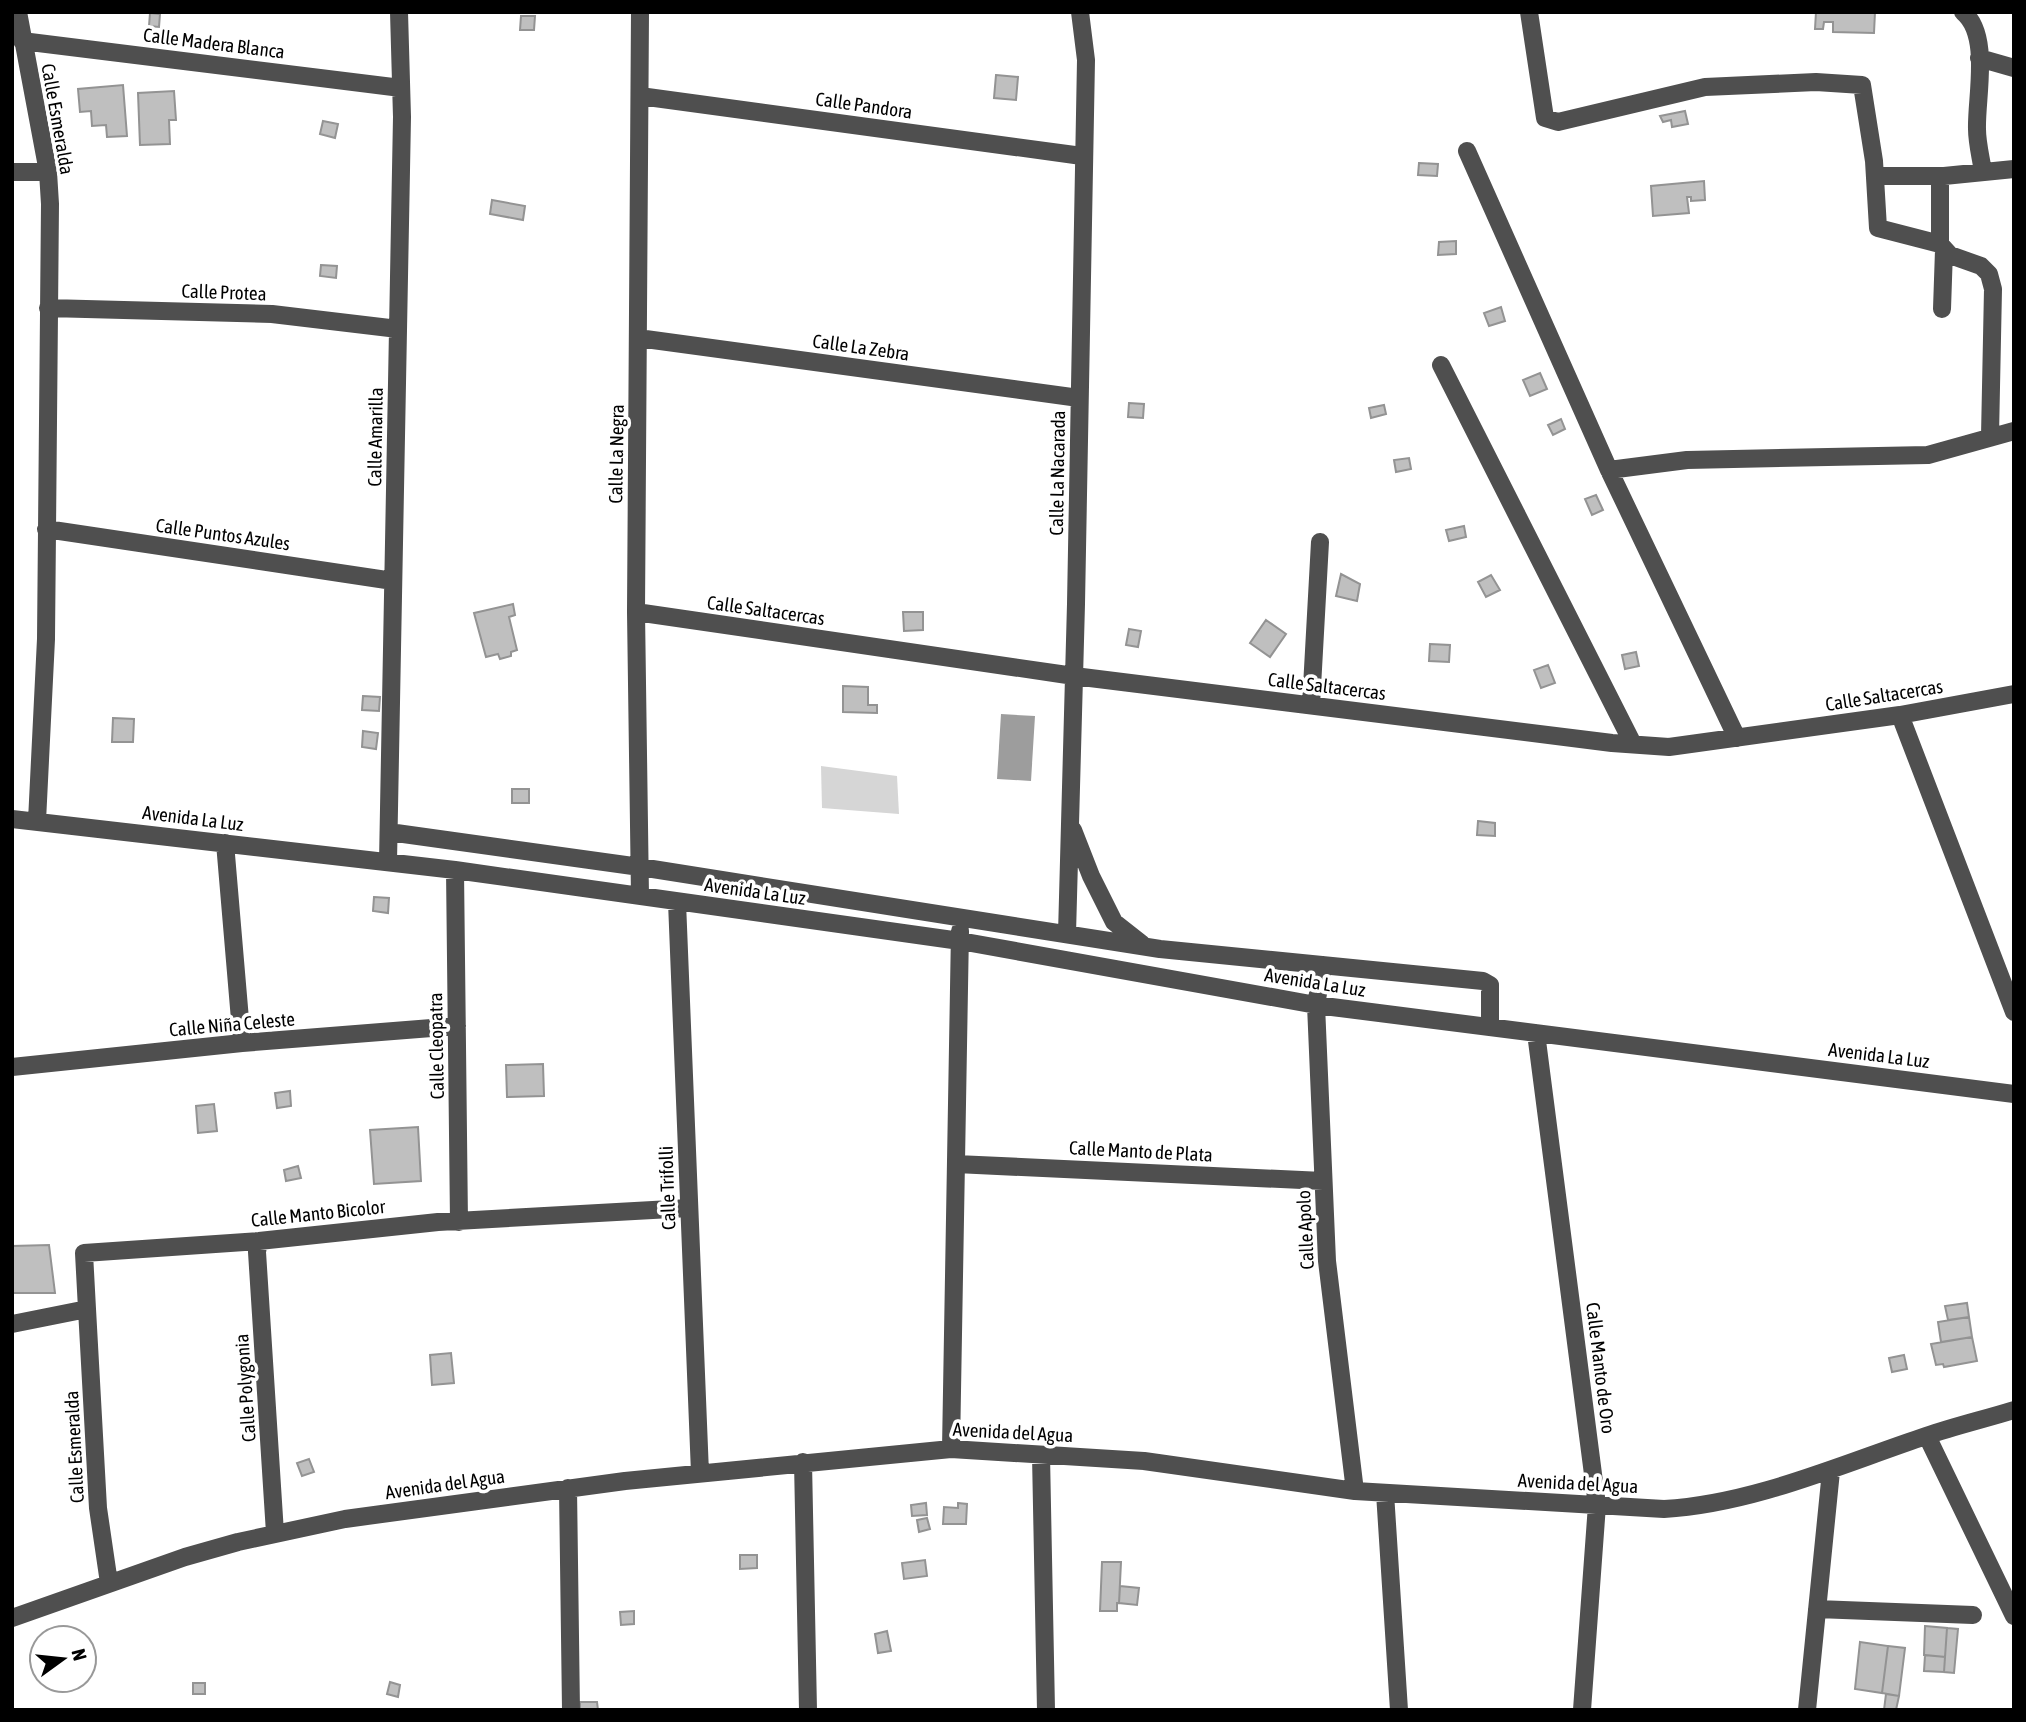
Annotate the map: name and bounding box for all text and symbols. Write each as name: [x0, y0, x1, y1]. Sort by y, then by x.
street label: Calle Madera Blanca: [142, 23, 286, 63]
street label: Calle Esmeralda: [37, 62, 79, 176]
street label: Calle Pandora: [814, 87, 914, 123]
street label: Calle Protea: [181, 280, 267, 304]
street label: Calle La Zebra: [811, 329, 911, 365]
street label: Calle Amarilla: [363, 387, 387, 487]
street label: Calle La Negra: [604, 404, 628, 504]
street label: Calle La Nacarada: [1045, 410, 1069, 536]
street label: Calle Puntos Azules: [155, 514, 292, 554]
street label: Calle Saltacercas: [706, 591, 826, 629]
street label: Calle Saltacercas: [1267, 668, 1387, 704]
street label: Calle Saltacercas: [1824, 675, 1945, 715]
street label: Avenida La Luz: [141, 801, 245, 835]
street label: Avenida La Luz: [703, 873, 807, 909]
street label: Avenida La Luz: [1263, 963, 1367, 1001]
street label: Calle Cleopatra: [424, 992, 448, 1100]
street label: Calle Niña Celeste: [168, 1008, 296, 1040]
street label: Avenida La Luz: [1827, 1038, 1931, 1072]
street label: Calle Manto de Plata: [1069, 1136, 1213, 1166]
street label: Calle Trifolli: [655, 1145, 679, 1231]
street label: Calle Apolo: [1292, 1190, 1318, 1270]
street label: Calle Manto Bicolor: [250, 1195, 387, 1231]
street label: Calle Manto de Oro: [1582, 1301, 1620, 1435]
street label: Calle Polygonia: [230, 1333, 260, 1443]
street label: Calle Esmeralda: [60, 1390, 88, 1504]
street label: Avenida del Agua: [952, 1418, 1074, 1446]
street label: Avenida del Agua: [384, 1465, 506, 1503]
street label: Avenida del Agua: [1517, 1469, 1639, 1497]
north arrow: [28, 1624, 98, 1694]
text: N: [67, 1646, 91, 1663]

